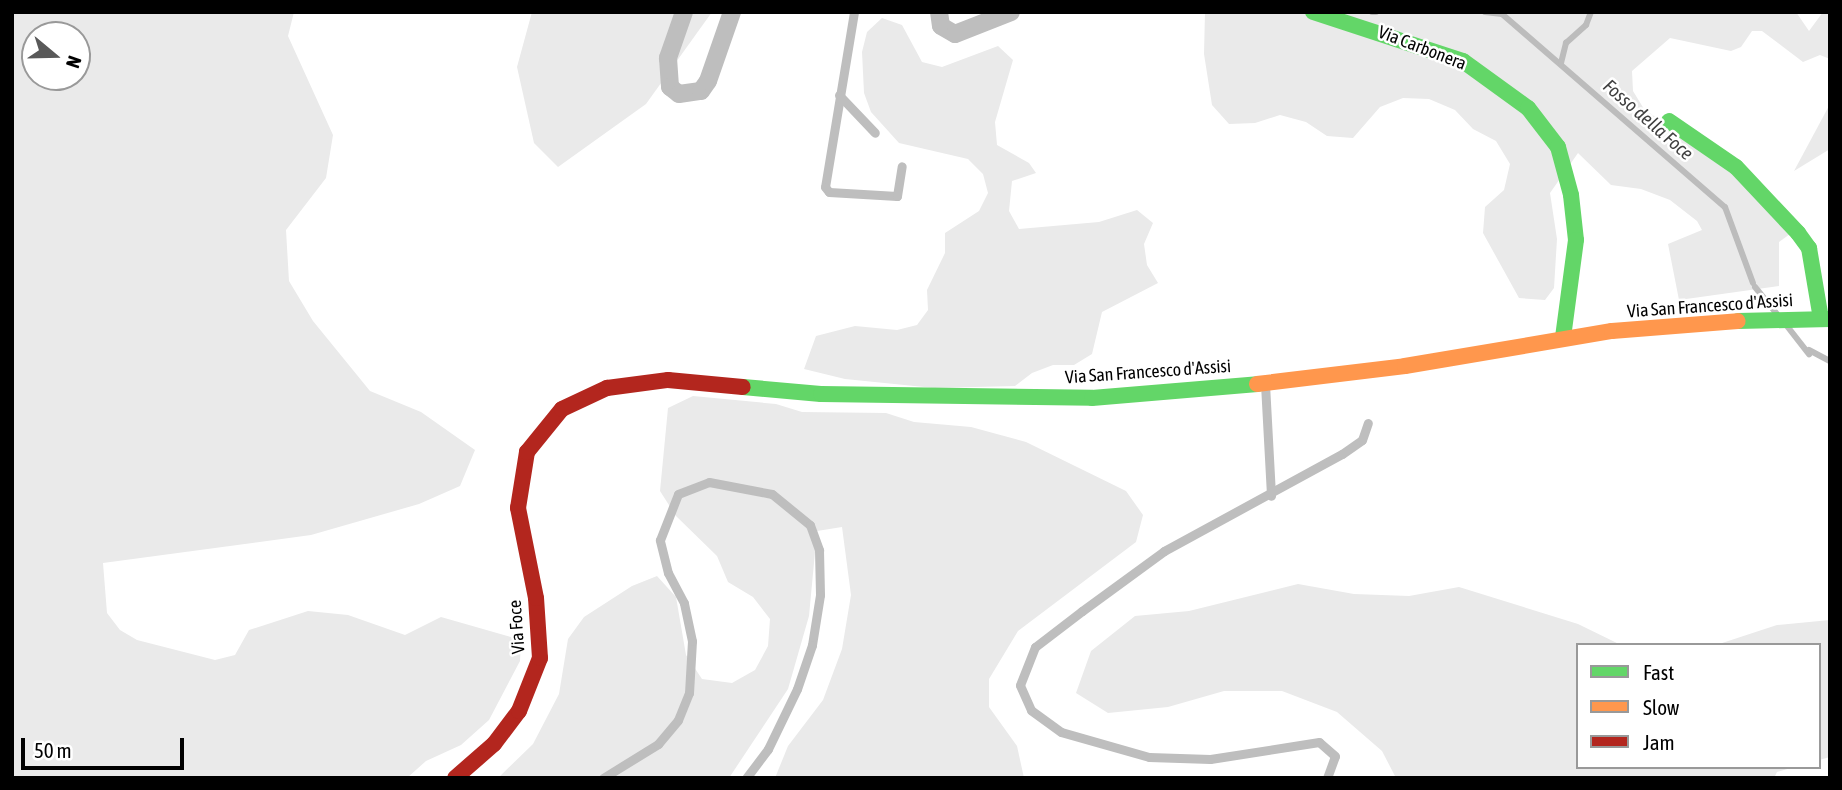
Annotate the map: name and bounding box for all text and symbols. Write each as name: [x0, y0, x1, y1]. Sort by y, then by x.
north arrow: [21, 21, 91, 91]
street label: Via Carbonera: [1375, 21, 1469, 75]
text: N: [62, 53, 86, 71]
water label: Fosso della Foce: [1598, 75, 1698, 165]
street label: Via San Francesco d'Assisi: [1626, 289, 1794, 323]
street label: Via San Francesco d'Assisi: [1064, 355, 1232, 389]
street label: Via Foce: [504, 599, 530, 655]
legend: [1576, 643, 1821, 769]
text: Fast: [1643, 660, 1674, 684]
text: Slow: [1643, 695, 1679, 719]
scale bar: [24, 724, 187, 768]
text: Jam: [1643, 730, 1675, 754]
text: 50 m: [34, 738, 72, 762]

